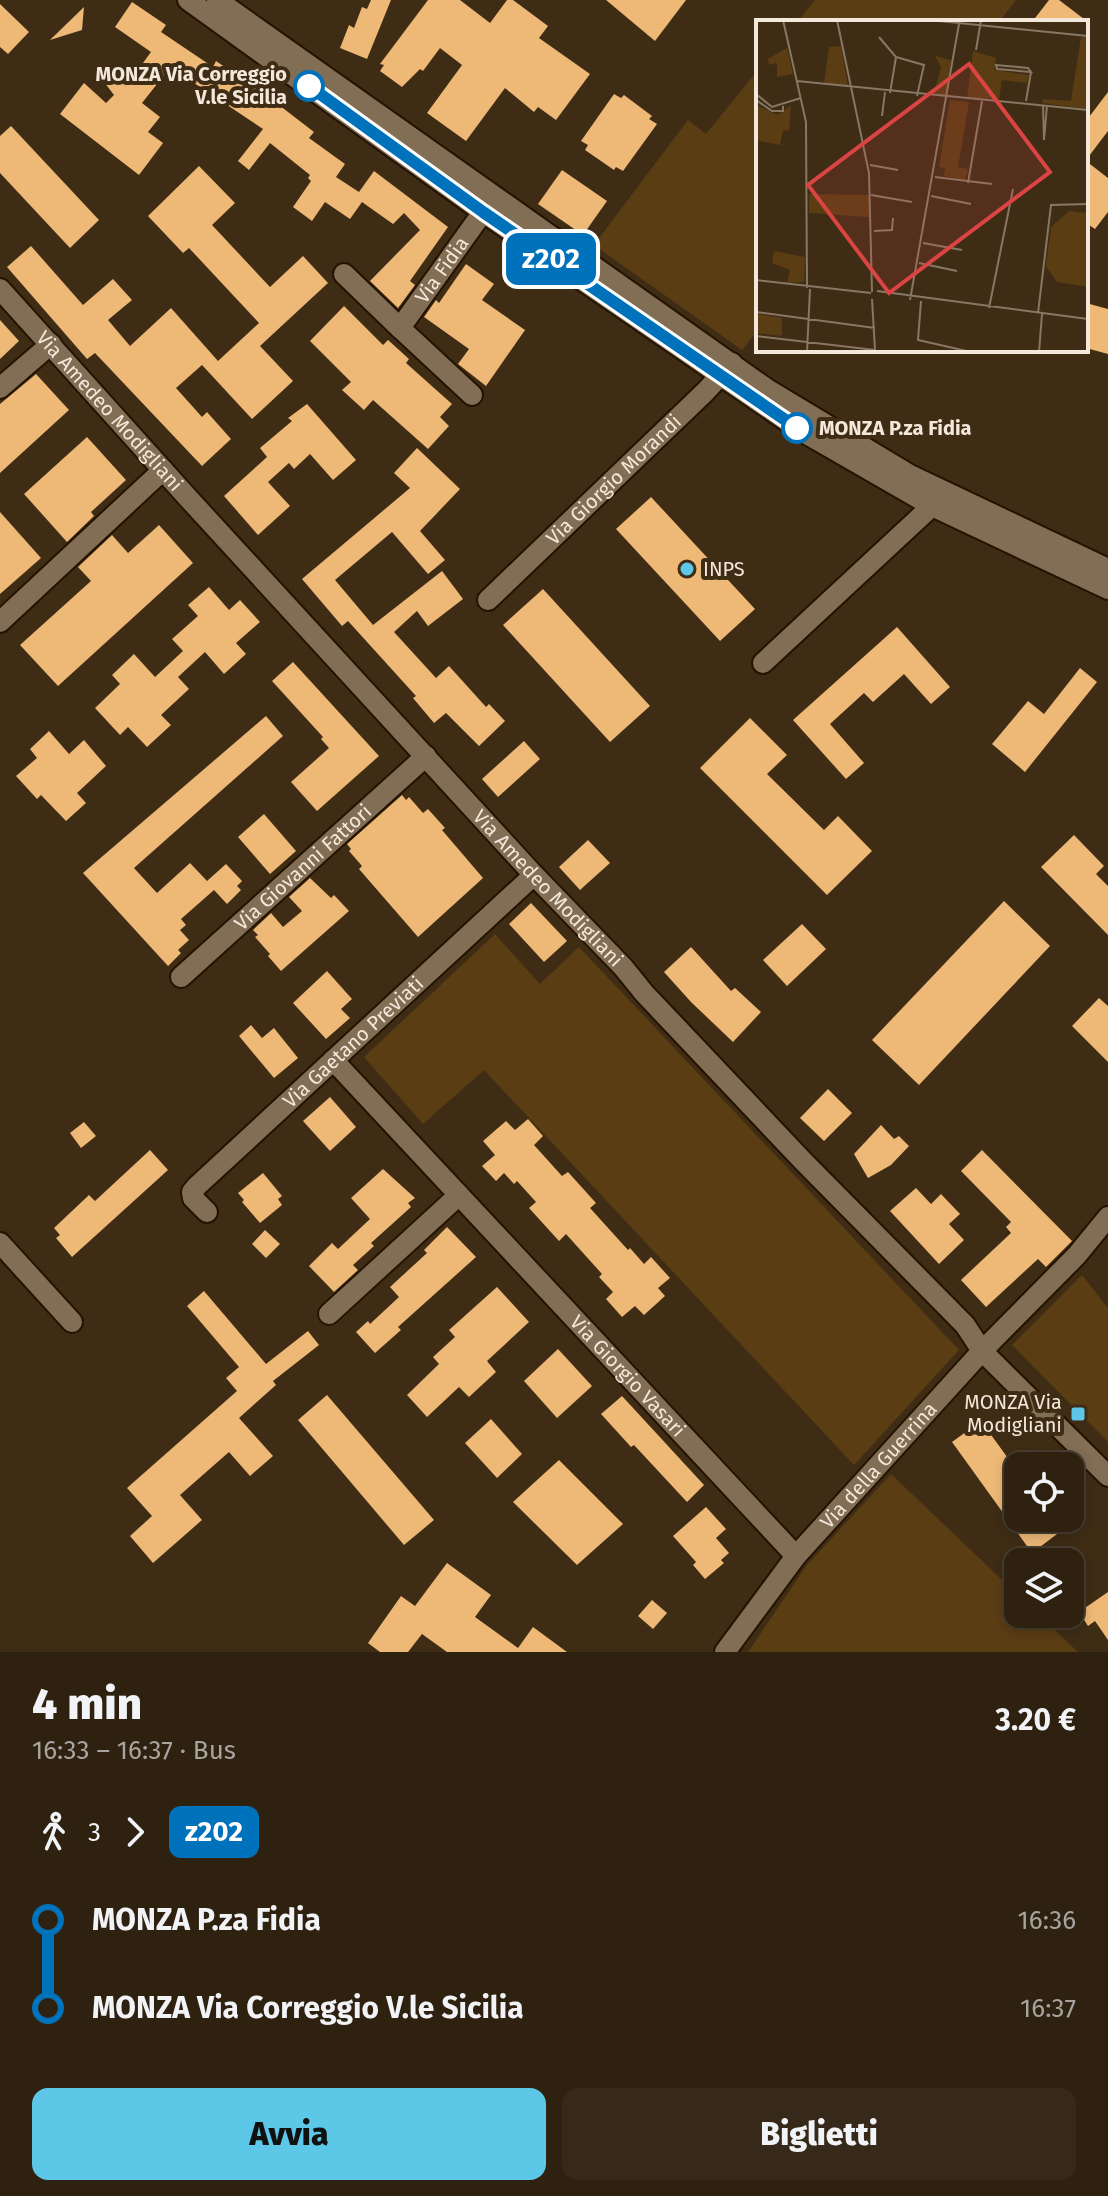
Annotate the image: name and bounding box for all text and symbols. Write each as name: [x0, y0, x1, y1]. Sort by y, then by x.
inset map: [756, 20, 1088, 352]
place label: MONZA Via Correggio V.le Sicilia: [96, 62, 287, 109]
marker: MONZA Via Correggio V.le Sicilia: [294, 71, 324, 101]
street label: Via Fidia: [410, 232, 474, 308]
line badge: z202: [495, 233, 607, 285]
text: z202: [522, 242, 580, 275]
street label: Via Amedeo Modigliani: [31, 326, 188, 496]
street label: Via Giorgio Morandi: [541, 409, 686, 550]
marker: MONZA P.za Fidia: [782, 413, 812, 443]
place label: MONZA P.za Fidia: [819, 416, 972, 440]
place label: INPS: [703, 557, 745, 581]
marker: INPS: [678, 560, 696, 578]
street label: Via Giovanni Fattori: [229, 799, 376, 935]
street label: Via Amedeo Modigliani: [468, 805, 628, 972]
street label: Via Gaetano Previati: [278, 971, 428, 1113]
street label: Via Giorgio Vasari: [565, 1310, 690, 1442]
place label: MONZA Via Modigliani: [964, 1390, 1062, 1437]
street label: Via della Guerrina: [815, 1397, 942, 1533]
marker: MONZA Via Modigliani: [1069, 1405, 1087, 1423]
map controls: [1004, 1452, 1084, 1628]
button: locate: [1004, 1452, 1084, 1532]
button: layers: [1004, 1548, 1084, 1628]
text: 4 min: [32, 1678, 142, 1731]
text: 3.20 €: [995, 1702, 1076, 1738]
text: 16:33 – 16:37 · Bus: [32, 1735, 236, 1766]
icon: walk: [32, 1810, 76, 1854]
icon: forward: [113, 1810, 157, 1854]
text: z202: [185, 1815, 243, 1848]
text: 3: [88, 1817, 101, 1848]
text: MONZA P.za Fidia: [92, 1902, 321, 1938]
text: 16:36: [1018, 1905, 1076, 1936]
text: MONZA Via Correggio V.le Sicilia: [92, 1990, 524, 2026]
text: 16:37: [1020, 1993, 1076, 2024]
button: Avvia: [32, 2088, 546, 2180]
button: Biglietti: [562, 2088, 1076, 2180]

